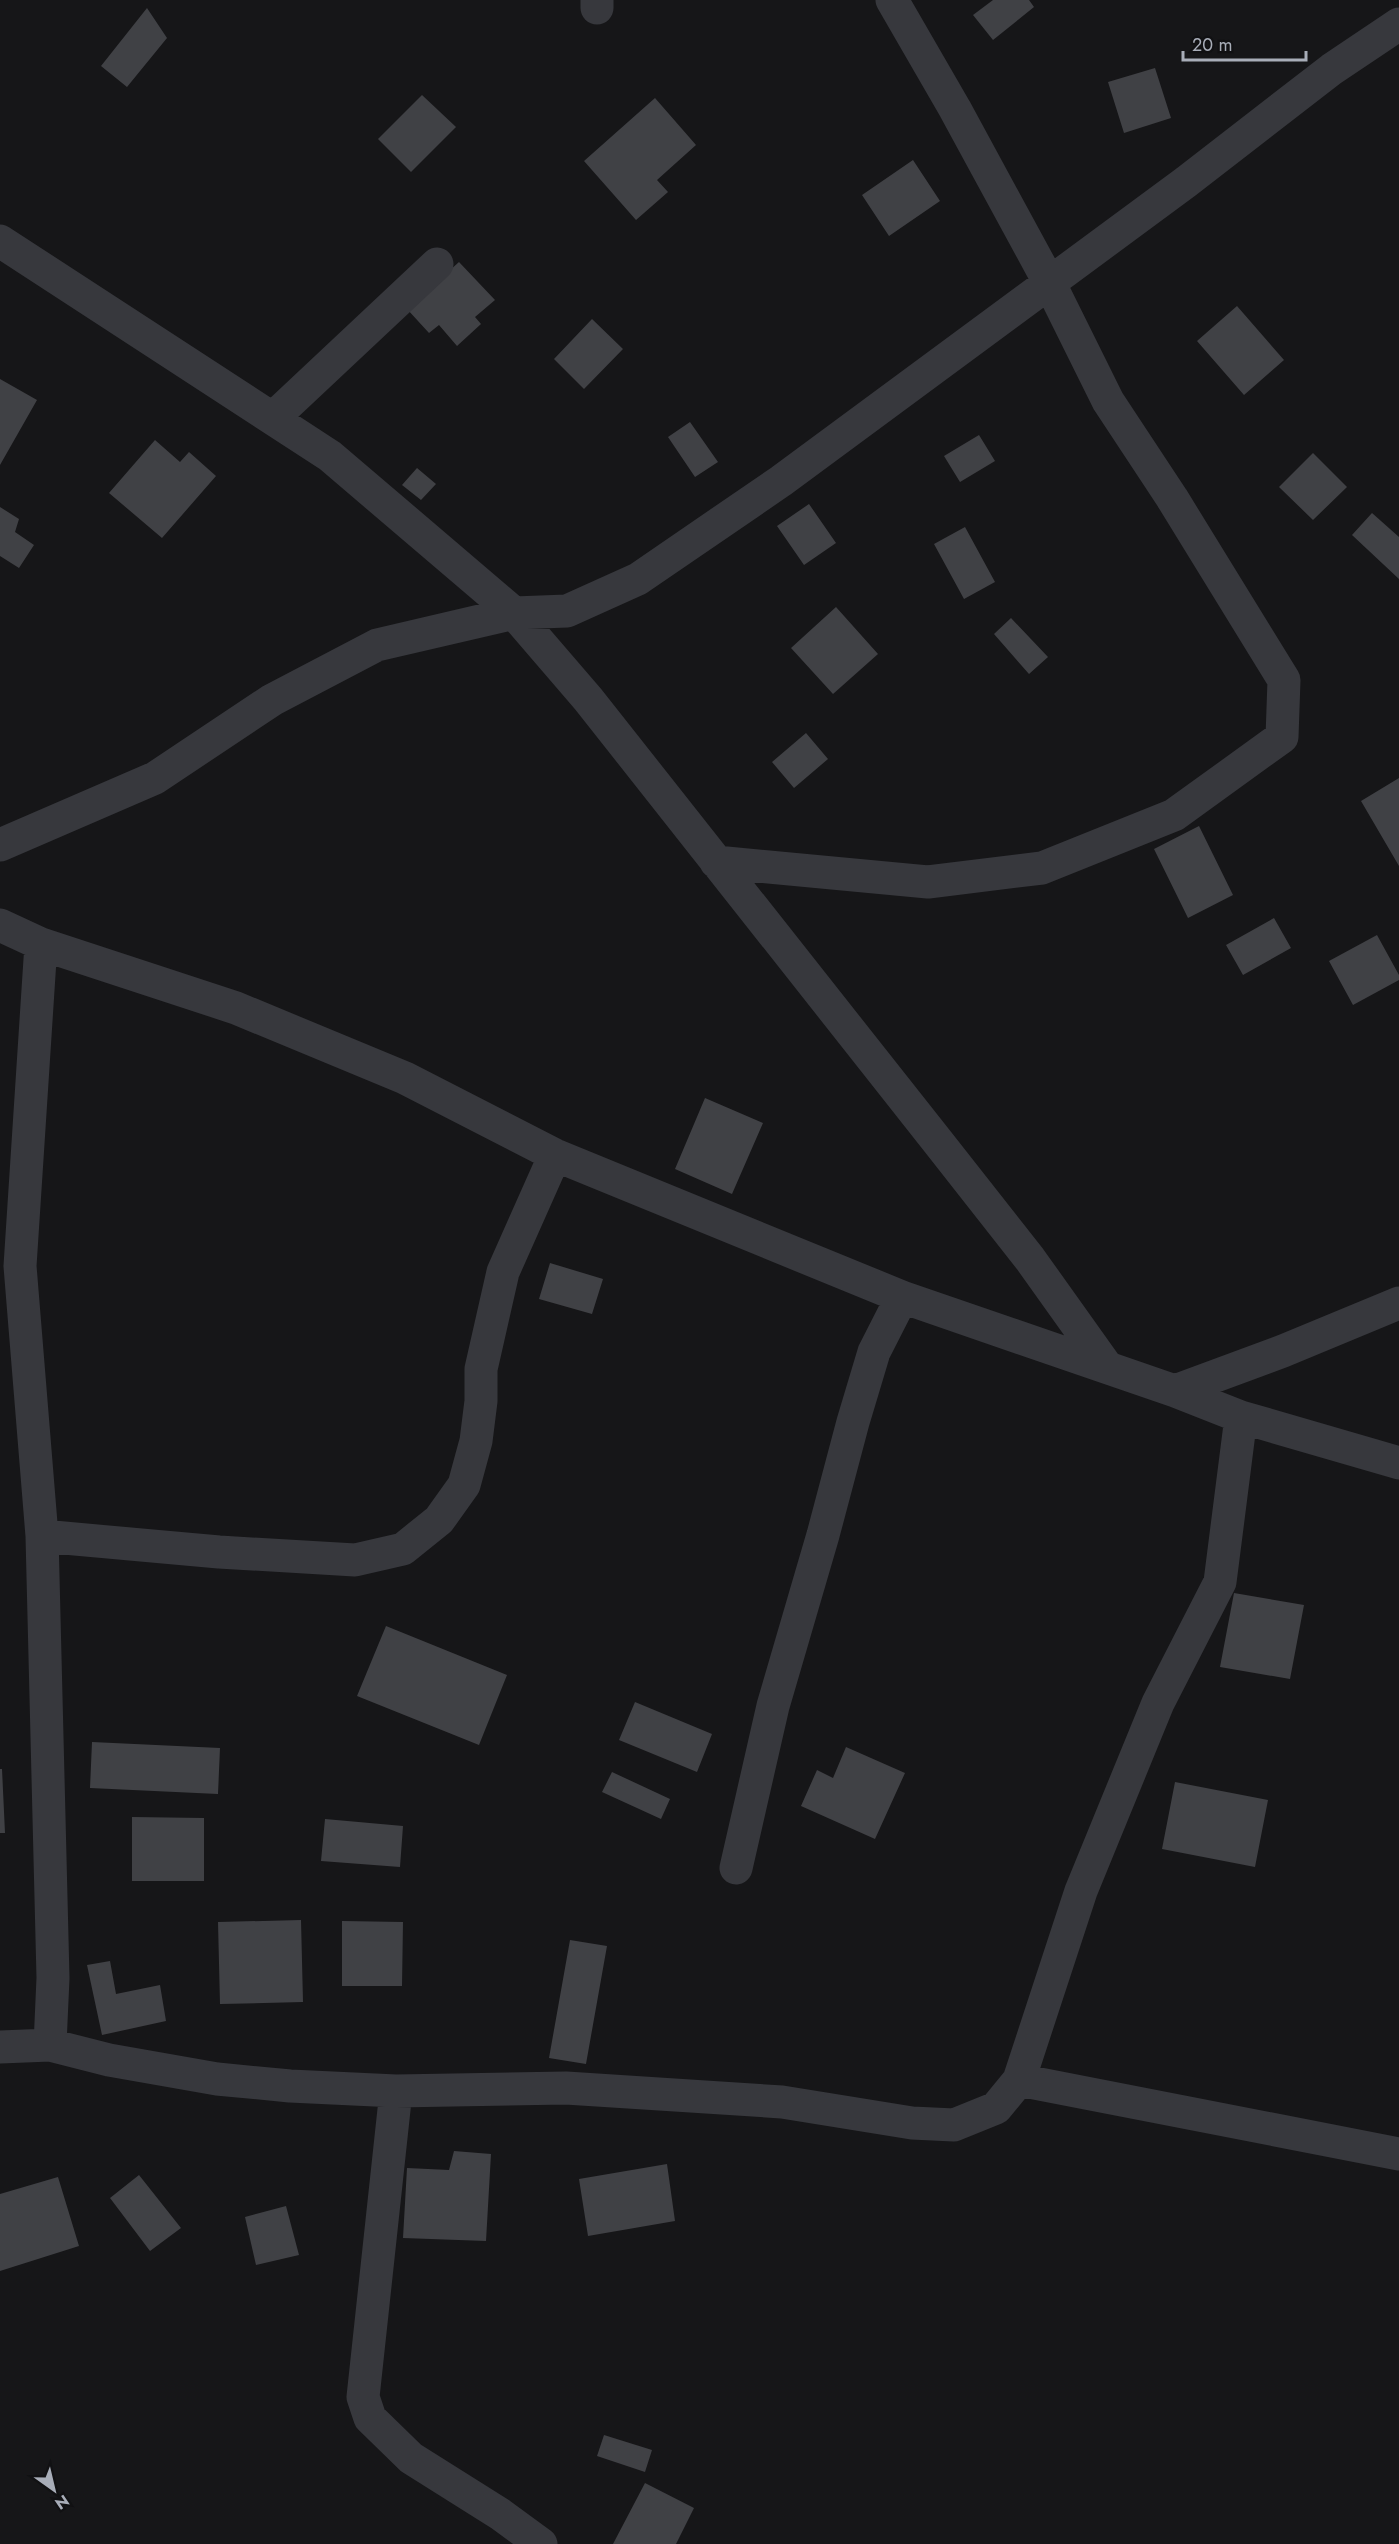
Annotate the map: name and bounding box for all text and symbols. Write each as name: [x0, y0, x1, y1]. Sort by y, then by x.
scale bar: [1183, 24, 1306, 62]
text: 20 m: [1192, 32, 1232, 58]
north arrow: [24, 2460, 84, 2520]
text: N: [50, 2489, 74, 2515]

